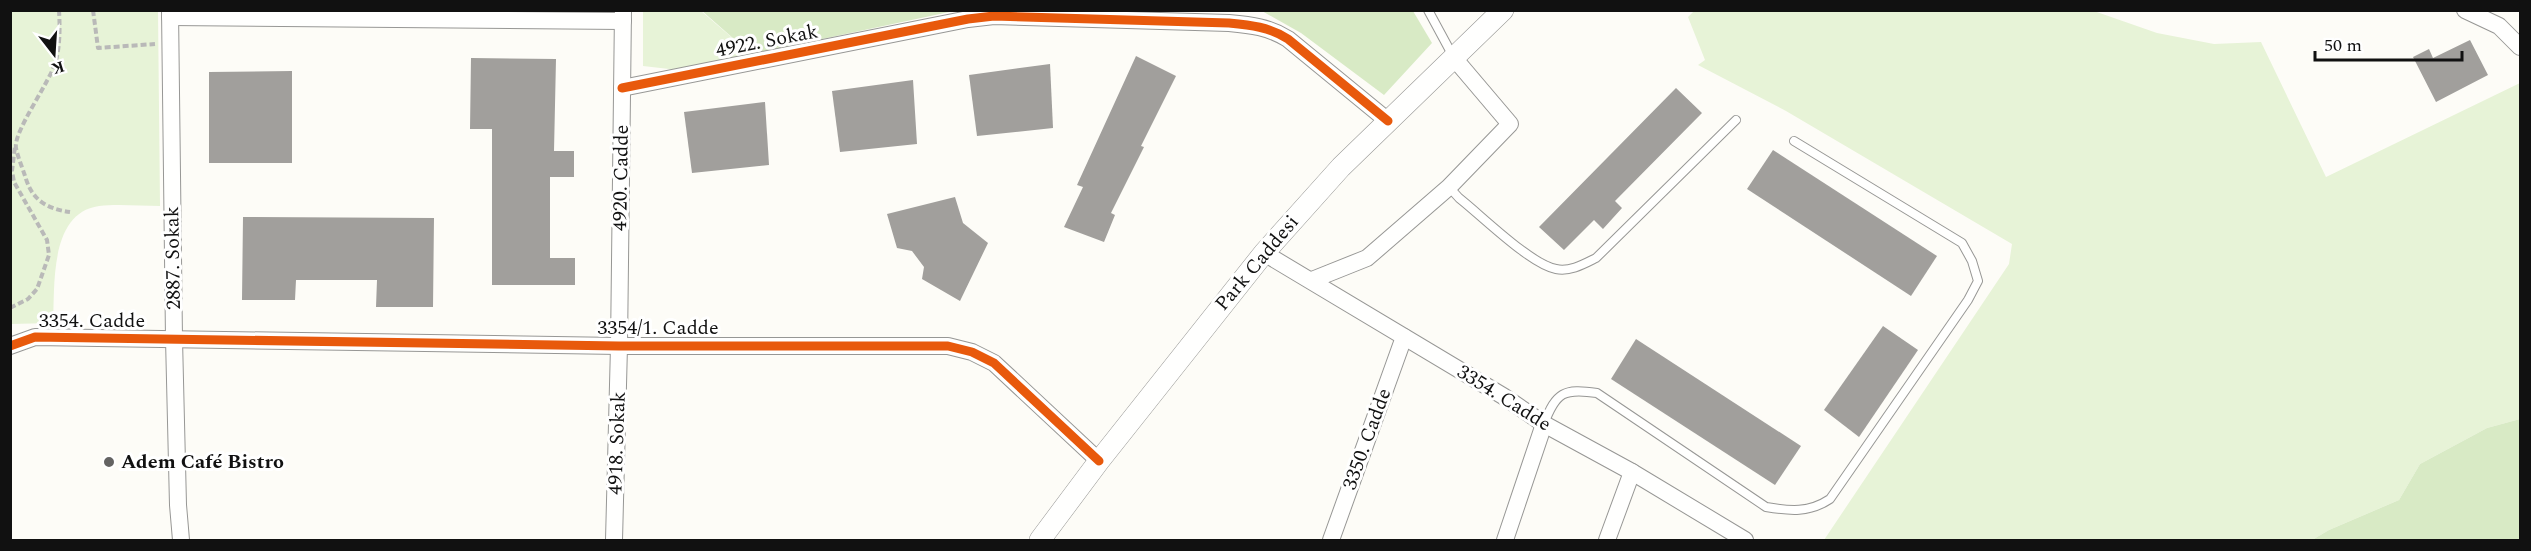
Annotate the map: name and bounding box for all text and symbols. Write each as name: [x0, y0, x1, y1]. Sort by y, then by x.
street label: 4922. Sokak: [713, 16, 821, 66]
north arrow: [24, 24, 84, 84]
scale bar: [2315, 24, 2462, 62]
text: 50 m: [2324, 32, 2362, 59]
text: K: [48, 54, 68, 81]
street label: 4920. Cadde: [605, 125, 637, 231]
street label: 2887. Sokak: [157, 206, 189, 310]
street label: Park Caddesi: [1208, 208, 1306, 318]
street label: 3354. Cadde: [39, 306, 145, 336]
street label: 3354/1. Cadde: [597, 313, 719, 343]
street label: 3354. Cadde: [1451, 357, 1557, 439]
street label: 3350. Cadde: [1335, 384, 1399, 494]
street label: 4918. Sokak: [600, 391, 634, 495]
place label: Adem Café Bistro: [121, 447, 284, 477]
marker: Adem Café Bistro: [102, 455, 116, 469]

